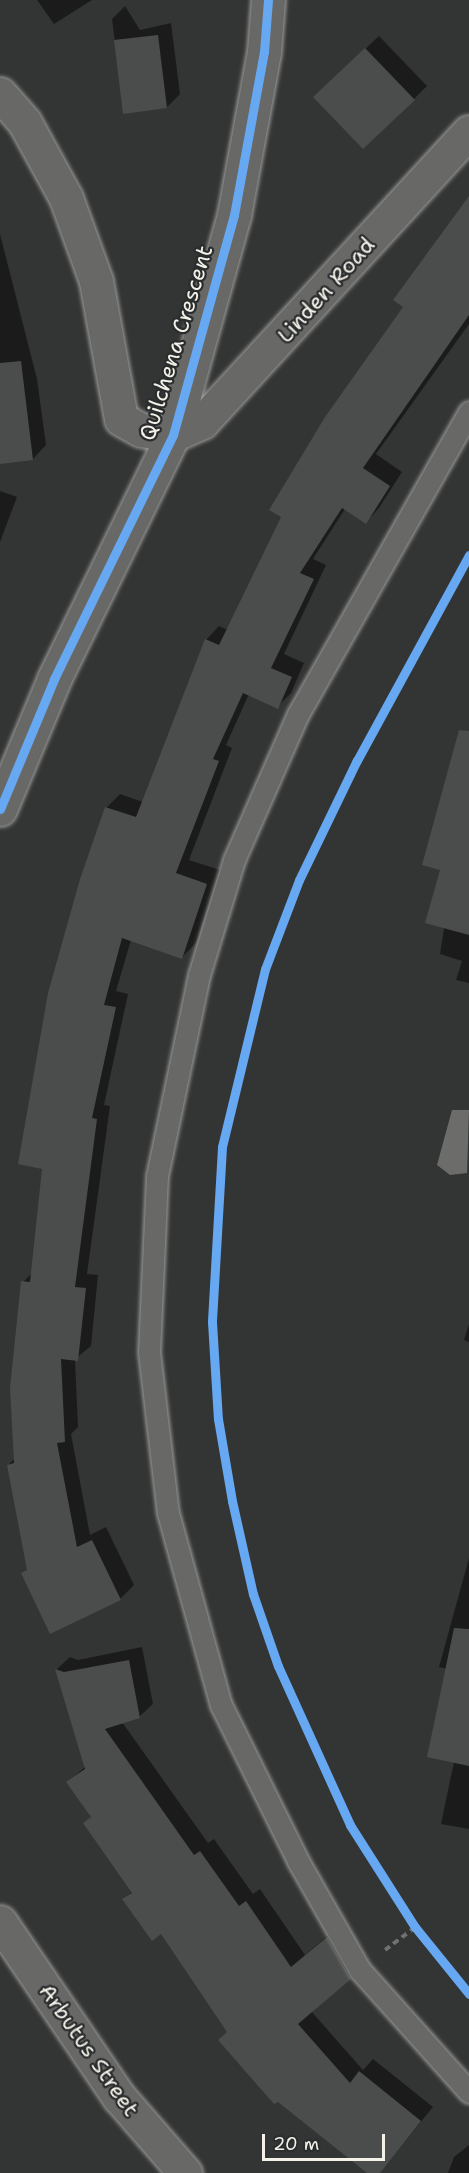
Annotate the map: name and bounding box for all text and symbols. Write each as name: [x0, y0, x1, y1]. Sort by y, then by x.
street label: Linden Road: [272, 232, 380, 348]
street label: Quilchena Crescent: [134, 242, 218, 444]
street label: Arbutus Street: [34, 1979, 144, 2121]
scale bar: [265, 2122, 388, 2160]
text: 20 m: [273, 2132, 319, 2156]

